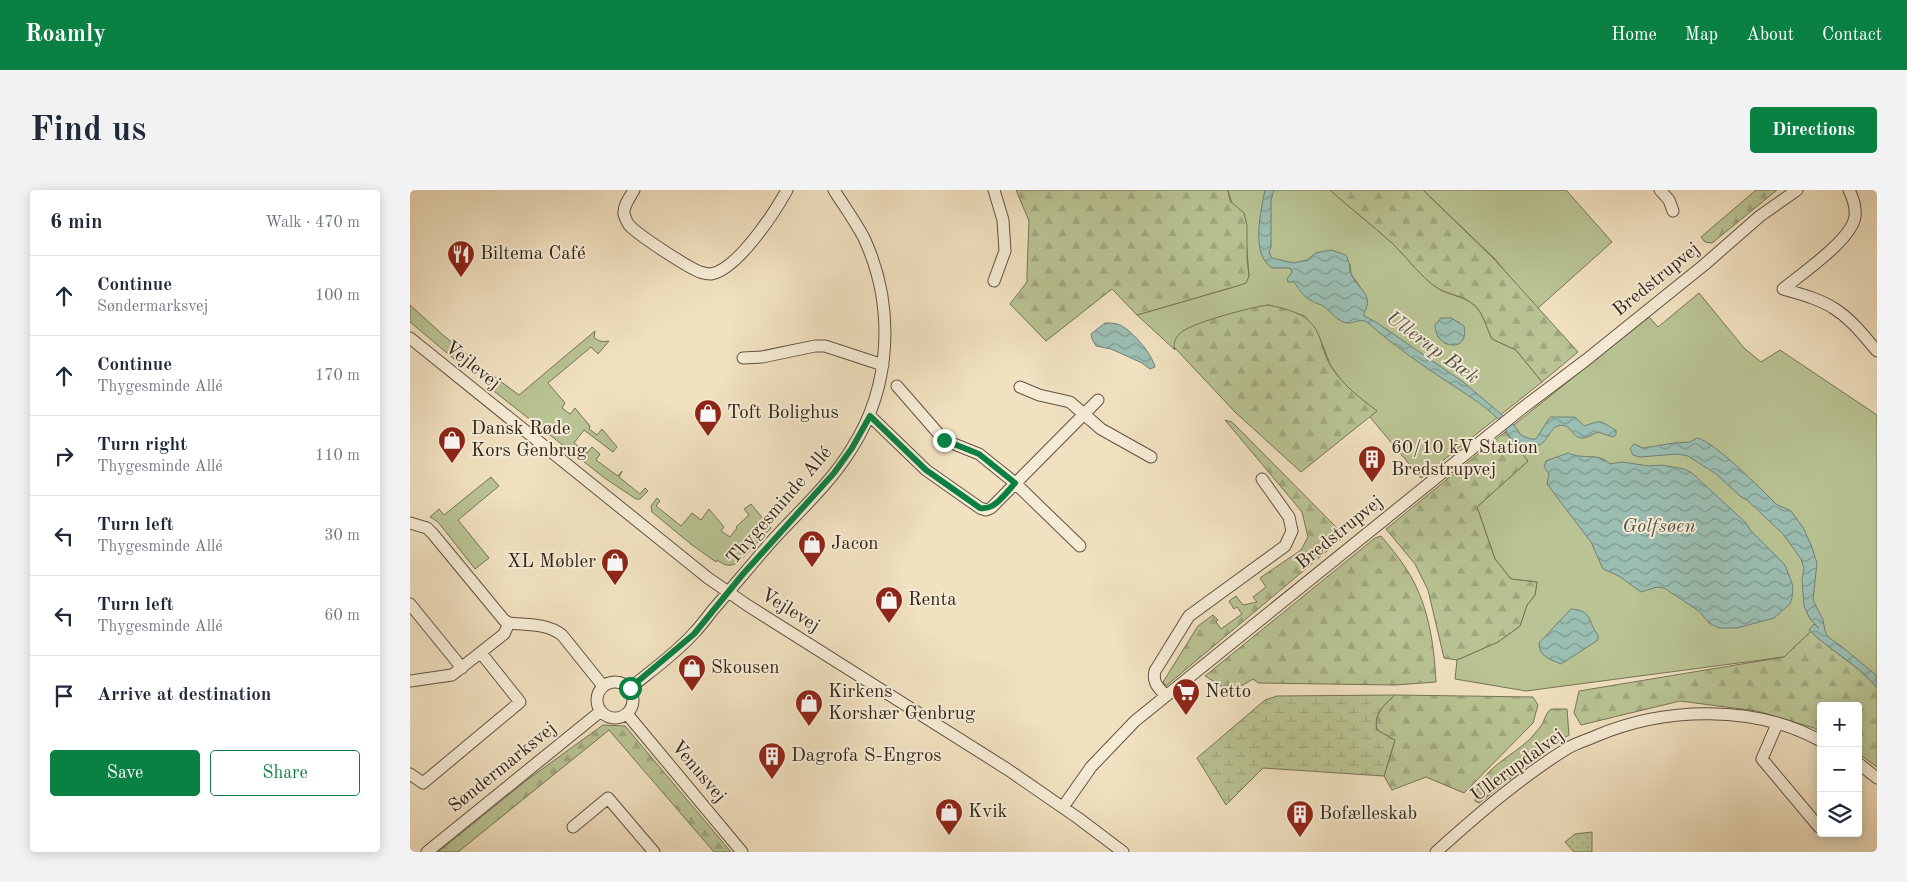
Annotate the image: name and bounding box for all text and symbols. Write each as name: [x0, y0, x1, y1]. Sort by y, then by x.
text: Roamly: [25, 23, 106, 47]
text: Home: [1611, 26, 1657, 44]
text: Map: [1685, 26, 1718, 44]
text: About: [1746, 26, 1794, 44]
text: Contact: [1822, 26, 1882, 44]
button: Directions: [1750, 107, 1877, 153]
text: Find us: [30, 113, 146, 148]
text: 6 min: [50, 212, 103, 233]
text: Walk · 470 m: [265, 215, 360, 231]
restaurant icon: Biltema Café: [446, 239, 476, 278]
street label: Bredstrupvej: [1610, 239, 1704, 321]
place label: Biltema Café: [480, 245, 586, 264]
text: Continue: [97, 276, 172, 295]
icon: ahead: [50, 282, 78, 310]
text: 100 m: [315, 288, 360, 304]
text: Søndermarksvej: [97, 299, 208, 315]
water label: Ullerup Bæk: [1382, 308, 1482, 388]
street label: Vejlevej: [441, 338, 503, 394]
text: Continue: [97, 356, 172, 375]
icon: ahead: [50, 362, 78, 390]
text: 170 m: [315, 368, 360, 384]
text: Thygesminde Allé: [97, 379, 223, 395]
shop icon: Toft Bolighus: [693, 398, 723, 437]
place label: Toft Bolighus: [727, 404, 839, 423]
place label: Dansk Røde Kors Genbrug: [471, 420, 587, 461]
shop icon: Dansk Røde Kors Genbrug: [437, 425, 467, 464]
route end: [933, 429, 956, 452]
text: Turn right: [97, 436, 187, 455]
place label: 60/10 kV Station Bredstrupvej: [1391, 439, 1538, 480]
icon: right: [50, 442, 78, 470]
street label: Thygesminde Allé: [724, 443, 836, 569]
building icon: 60/10 kV Station Bredstrupvej: [1357, 444, 1387, 483]
text: 110 m: [315, 448, 360, 464]
text: Thygesminde Allé: [97, 459, 223, 475]
street label: Bredstrupvej: [1293, 492, 1387, 574]
text: Turn left: [97, 516, 174, 535]
water label: Golfsøen: [1622, 517, 1696, 537]
icon: left: [50, 522, 78, 550]
text: 30 m: [324, 528, 360, 544]
shop icon: Jacon: [797, 529, 827, 568]
place label: Jacon: [831, 535, 879, 554]
text: Thygesminde Allé: [97, 539, 223, 555]
shop icon: XL Møbler: [600, 547, 630, 586]
place label: XL Møbler: [507, 553, 596, 572]
shop icon: Renta: [874, 585, 904, 624]
street label: Vejlevej: [757, 586, 823, 636]
place label: Renta: [908, 591, 957, 610]
text: Turn left: [97, 596, 174, 615]
icon: left: [50, 602, 78, 630]
text: 60 m: [324, 608, 360, 624]
text: Thygesminde Allé: [97, 619, 223, 635]
shop icon: Skousen: [677, 653, 707, 692]
place label: Skousen: [711, 659, 779, 678]
route start: [619, 677, 642, 700]
supermarket icon: Netto: [1171, 677, 1201, 716]
icon: arrive: [50, 682, 78, 710]
place label: Kirkens Korshær Genbrug: [828, 683, 976, 724]
place label: Netto: [1205, 683, 1251, 702]
text: Arrive at destination: [97, 686, 271, 705]
shop icon: Kirkens Korshær Genbrug: [794, 688, 824, 727]
map controls: [1817, 702, 1862, 837]
button: +: [1817, 702, 1862, 747]
street label: Søndermarksvej: [446, 719, 560, 817]
street label: Ullerupdalvej: [1468, 726, 1568, 806]
street label: Venusvej: [667, 737, 729, 807]
building icon: Dagrofa S-Engros: [757, 741, 787, 780]
place label: Dagrofa S-Engros: [791, 747, 942, 766]
button: −: [1817, 747, 1862, 792]
button: Save: [50, 750, 200, 796]
button: Share: [210, 750, 360, 796]
button: layers: [1817, 792, 1862, 837]
shop icon: Kvik: [934, 797, 964, 836]
building icon: Bofælleskab: [1285, 799, 1315, 838]
place label: Kvik: [968, 803, 1008, 822]
place label: Bofælleskab: [1319, 805, 1417, 824]

